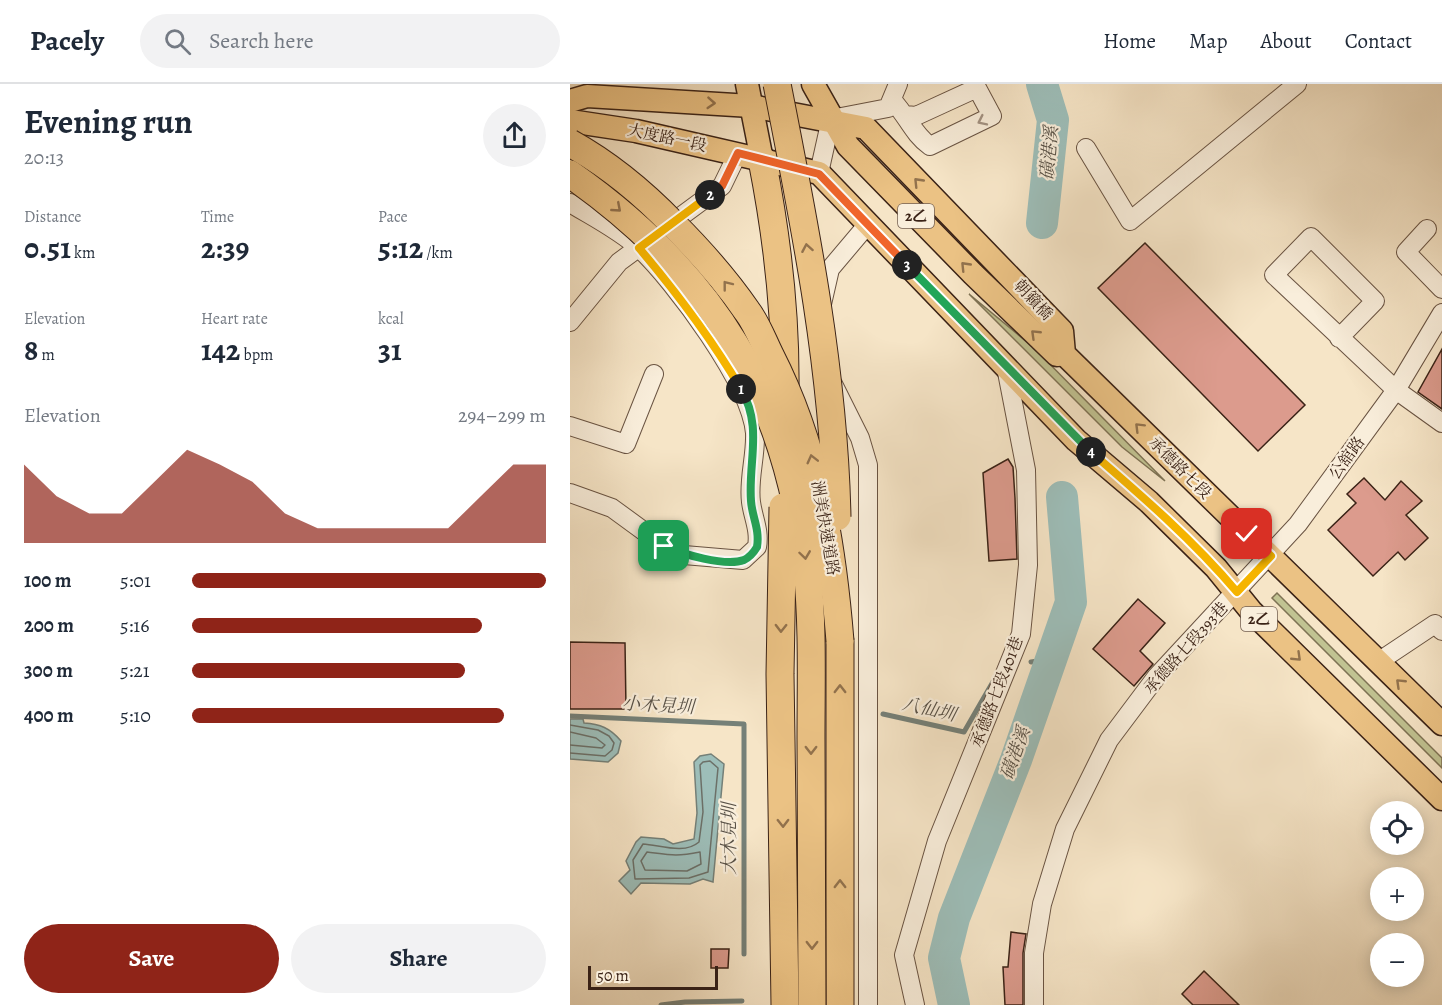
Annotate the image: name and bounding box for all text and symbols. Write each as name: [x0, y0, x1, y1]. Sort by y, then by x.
search box: [140, 14, 560, 68]
text: Pacely: [30, 22, 104, 60]
icon: search: [161, 25, 194, 58]
text: Search here: [209, 26, 314, 56]
text: Home: [1103, 27, 1156, 55]
text: Map: [1189, 27, 1227, 55]
text: About: [1260, 27, 1312, 55]
text: Contact: [1345, 27, 1412, 55]
one-way arrow: [707, 96, 716, 109]
text: Evening run: [24, 99, 193, 144]
button: share: [483, 104, 546, 167]
one-way arrow: [977, 114, 988, 126]
street label: 大度路一段: [626, 119, 708, 157]
water label: 磺港溪: [1035, 123, 1063, 181]
text: 20:13: [24, 144, 64, 171]
one-way arrow: [915, 178, 926, 189]
pin: 2: [695, 180, 725, 210]
text: 2: [706, 184, 714, 206]
one-way arrow: [610, 201, 621, 212]
road number: 2乙: [898, 204, 934, 228]
text: Distance: [24, 206, 81, 228]
text: Time: [201, 206, 234, 228]
text: Pace: [378, 206, 408, 228]
text: 0.51: [24, 228, 71, 268]
text: 2:39: [201, 228, 249, 268]
text: 5:12: [378, 228, 423, 268]
text: km: [71, 242, 95, 264]
text: /km: [423, 242, 453, 264]
one-way arrow: [801, 244, 814, 254]
pin: 3: [892, 250, 922, 280]
text: 3: [904, 254, 910, 276]
one-way arrow: [962, 263, 973, 274]
street label: 朝籟橋: [1009, 275, 1057, 325]
one-way arrow: [723, 280, 734, 291]
text: Elevation: [24, 308, 85, 330]
text: Heart rate: [201, 308, 268, 330]
text: kcal: [378, 308, 404, 330]
text: 8: [24, 330, 38, 370]
text: 142: [201, 330, 240, 370]
text: 31: [378, 330, 402, 370]
one-way arrow: [1031, 330, 1042, 341]
text: m: [38, 344, 55, 366]
text: bpm: [240, 344, 273, 366]
pin: 1: [726, 374, 756, 404]
text: 1: [738, 378, 744, 400]
text: Elevation: [24, 402, 101, 429]
text: 294–299 m: [458, 402, 546, 429]
one-way arrow: [1135, 424, 1146, 435]
street label: 承德路七段: [1144, 432, 1216, 504]
street label: 公舘路: [1324, 432, 1370, 484]
pin: 4: [1076, 437, 1106, 467]
text: 4: [1087, 441, 1095, 463]
one-way arrow: [806, 454, 819, 464]
street label: 洲美快速道路: [806, 479, 844, 577]
pin: [1221, 508, 1272, 559]
icon: check: [1230, 517, 1263, 550]
pin: [638, 520, 689, 571]
icon: arrive: [647, 529, 680, 562]
one-way arrow: [798, 551, 810, 560]
text: 100 m: [24, 567, 72, 594]
text: 5:01: [120, 567, 151, 594]
street label: 承德路七段393巷: [1139, 597, 1233, 699]
road number: 2乙: [1241, 607, 1277, 631]
text: 200 m: [24, 612, 74, 639]
text: 5:16: [120, 612, 149, 639]
one-way arrow: [775, 624, 787, 633]
street label: 承德路七段401巷: [966, 633, 1028, 751]
one-way arrow: [1290, 649, 1301, 660]
text: 300 m: [24, 657, 73, 684]
text: 5:21: [120, 657, 150, 684]
one-way arrow: [1396, 680, 1407, 691]
one-way arrow: [834, 684, 846, 693]
water label: 小木見圳: [621, 691, 698, 719]
water label: 八仙圳: [900, 691, 961, 727]
text: 400 m: [24, 702, 74, 729]
text: 5:10: [120, 702, 151, 729]
water label: 磺港溪: [994, 722, 1036, 782]
one-way arrow: [805, 746, 817, 755]
water label: 大木見圳: [717, 800, 741, 875]
map controls: [1370, 801, 1424, 987]
button: locate: [1370, 801, 1424, 855]
one-way arrow: [777, 819, 789, 828]
button: +: [1370, 867, 1424, 921]
one-way arrow: [834, 879, 846, 888]
button: Save: [24, 924, 279, 993]
button: Share: [291, 924, 546, 993]
button: −: [1370, 933, 1424, 987]
one-way arrow: [806, 941, 818, 950]
scale bar: [588, 963, 718, 990]
text: 50 m: [597, 965, 629, 987]

